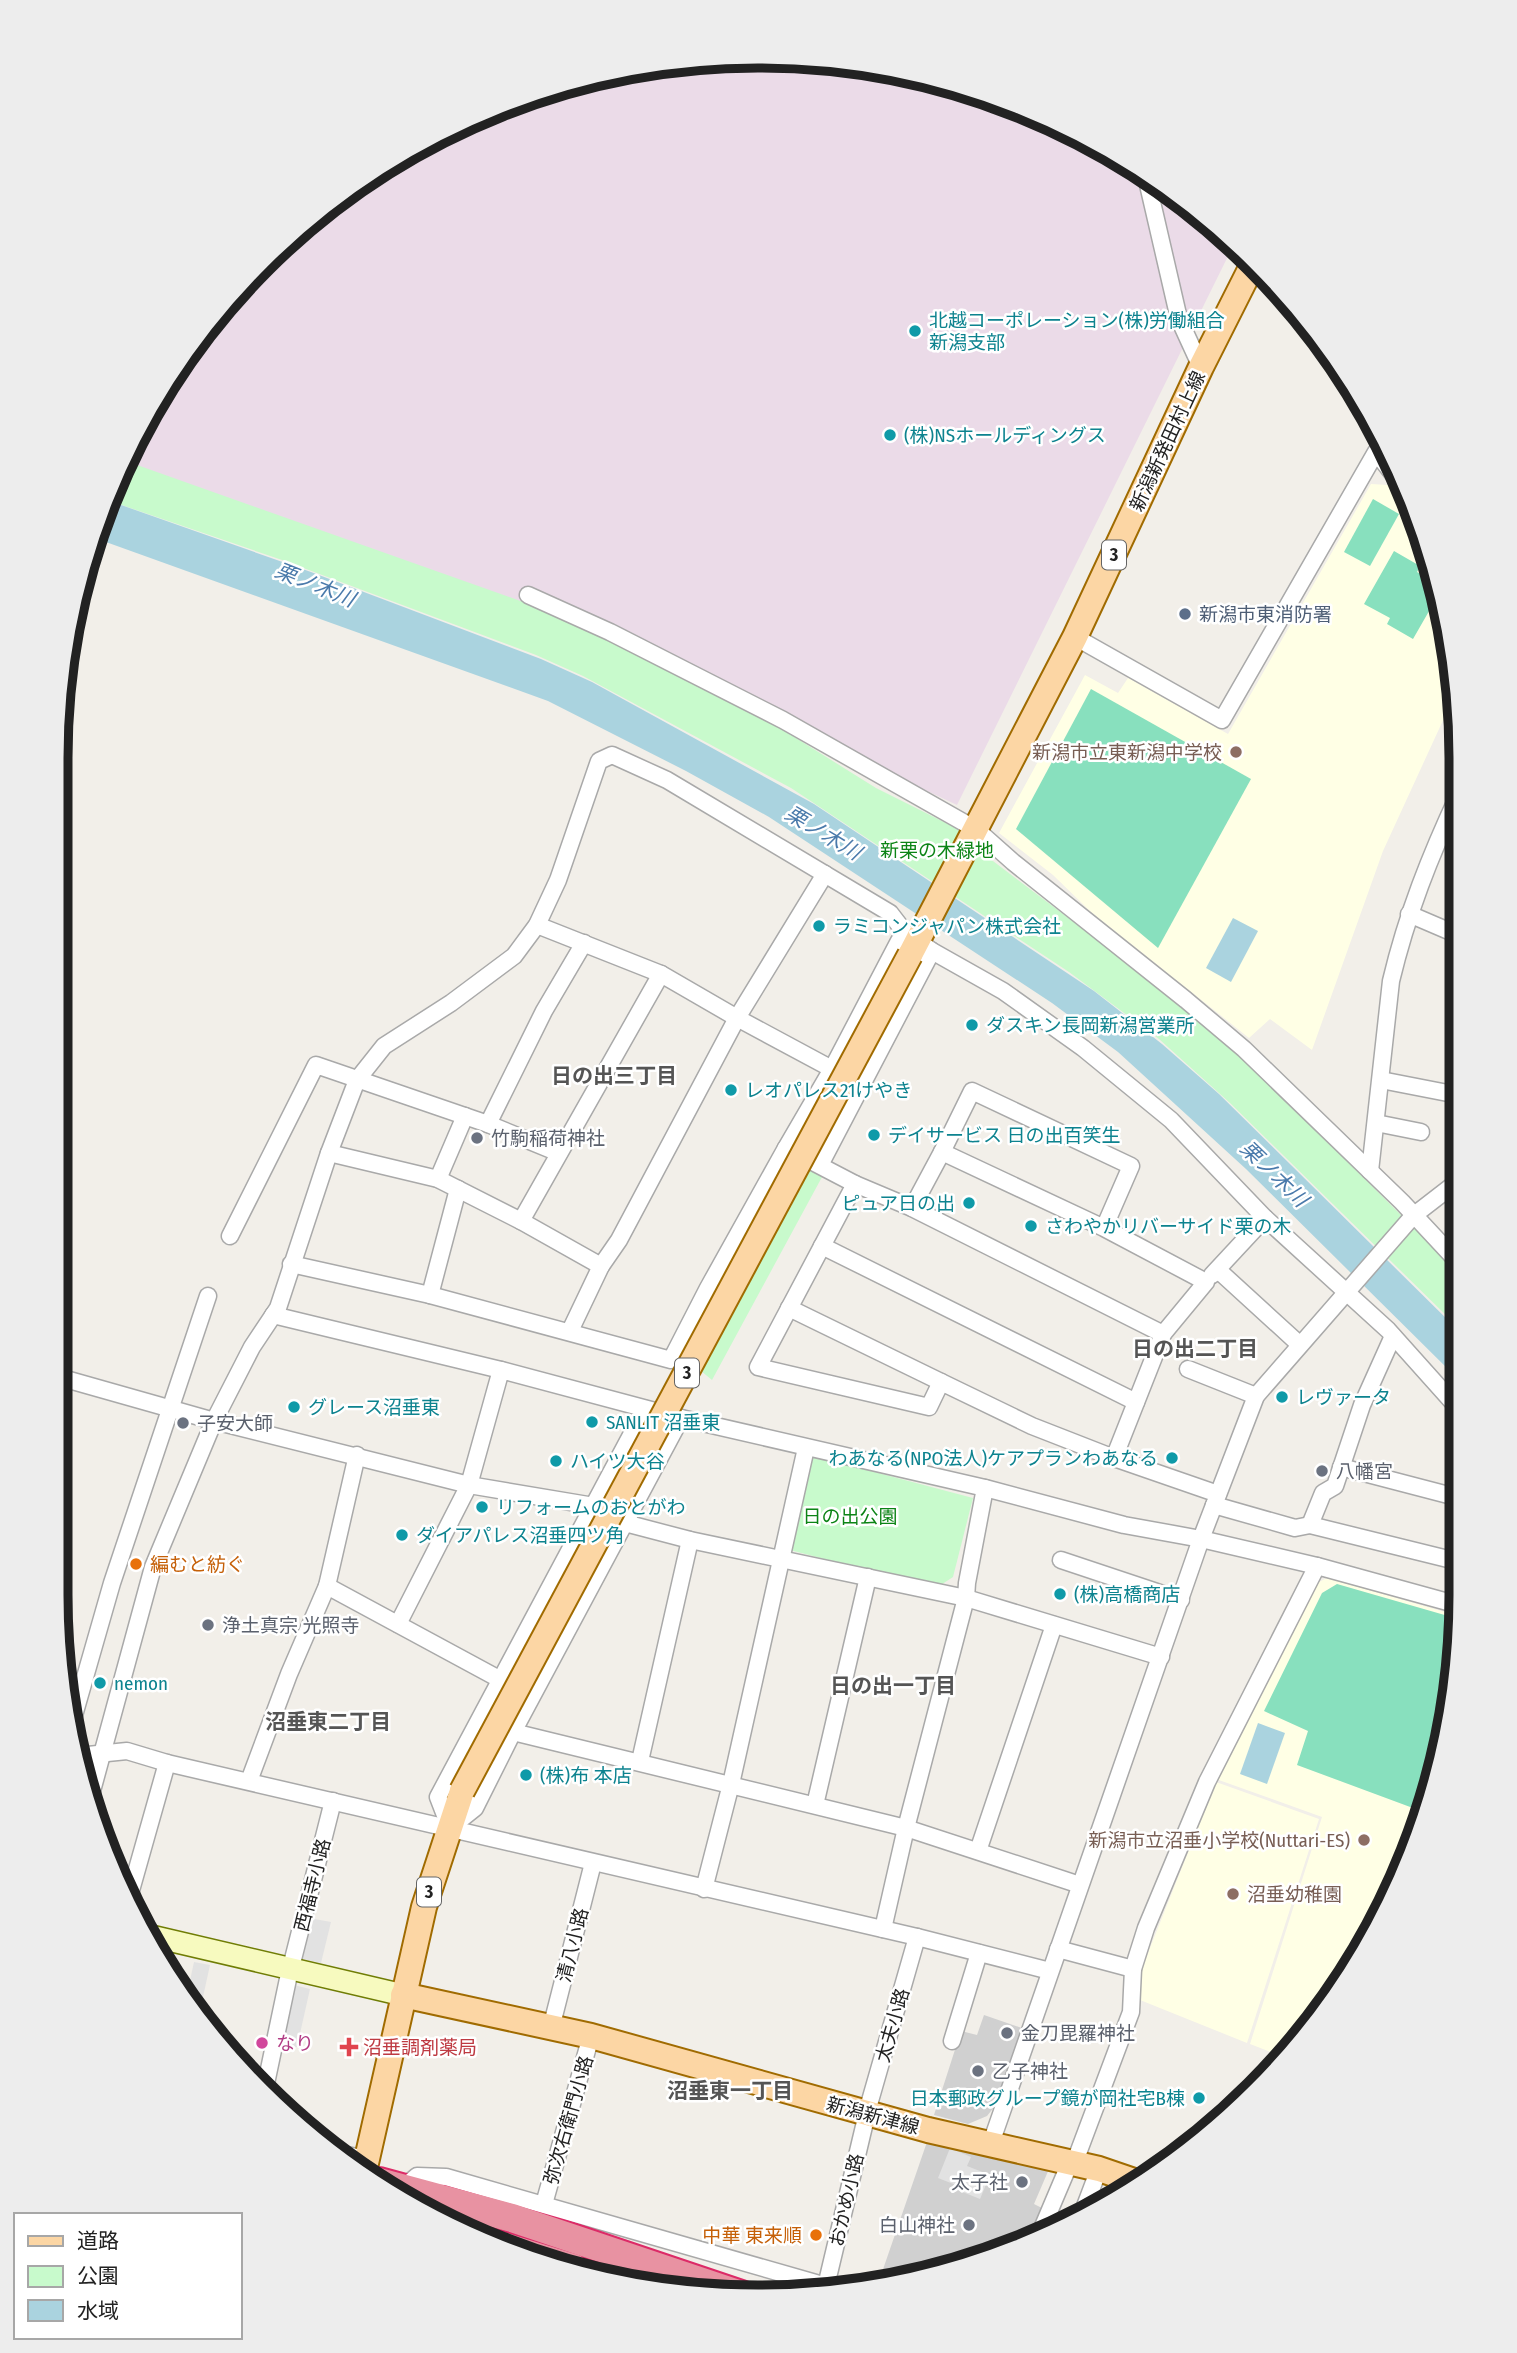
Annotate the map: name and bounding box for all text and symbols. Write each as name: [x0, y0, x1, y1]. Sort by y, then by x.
place label: 北越コーポレーション(株)労働組合 新潟支部: [929, 309, 1225, 354]
marker: 北越コーポレーション(株)労働組合 新潟支部: [907, 323, 923, 339]
street label: 新潟新発田村上線: [1125, 367, 1210, 515]
place label: (株)NSホールディングス: [904, 424, 1106, 447]
marker: (株)NSホールディングス: [882, 427, 898, 443]
road number: 3: [1102, 540, 1126, 570]
water label: 栗ノ木川: [271, 557, 361, 614]
place label: 新潟市東消防署: [1199, 603, 1332, 626]
marker: 新潟市東消防署: [1177, 606, 1193, 622]
place label: 新潟市立東新潟中学校: [1032, 741, 1222, 764]
marker: 新潟市立東新潟中学校: [1228, 744, 1244, 760]
water label: 栗ノ木川: [780, 800, 867, 867]
park label: 新栗の木緑地: [880, 839, 994, 862]
place label: ラミコンジャパン株式会社: [833, 915, 1061, 938]
marker: ラミコンジャパン株式会社: [811, 918, 827, 934]
place label: ダスキン長岡新潟営業所: [986, 1014, 1194, 1037]
marker: ダスキン長岡新潟営業所: [964, 1017, 980, 1033]
district label: 日の出三丁目: [551, 1063, 677, 1089]
place label: レオパレス21けやき: [745, 1079, 912, 1102]
marker: レオパレス21けやき: [723, 1082, 739, 1098]
place label: デイサービス 日の出百笑生: [888, 1124, 1120, 1147]
place label: 竹駒稲荷神社: [491, 1127, 605, 1150]
marker: デイサービス 日の出百笑生: [866, 1127, 882, 1143]
marker: 竹駒稲荷神社: [469, 1130, 485, 1146]
water label: 栗ノ木川: [1235, 1135, 1315, 1214]
place label: ピュア日の出: [841, 1192, 955, 1215]
marker: ピュア日の出: [961, 1195, 977, 1211]
place label: さわやかリバーサイド栗の木: [1045, 1215, 1292, 1238]
marker: さわやかリバーサイド栗の木: [1023, 1218, 1039, 1234]
district label: 日の出二丁目: [1132, 1336, 1258, 1362]
road number: 3: [675, 1358, 699, 1388]
place label: レヴァータ: [1296, 1386, 1391, 1409]
marker: レヴァータ: [1274, 1389, 1290, 1405]
place label: グレース沼垂東: [308, 1396, 440, 1419]
marker: グレース沼垂東: [286, 1399, 302, 1415]
place label: SANLIT 沼垂東: [606, 1411, 721, 1434]
place label: 子安大師: [197, 1412, 273, 1435]
marker: SANLIT 沼垂東: [584, 1414, 600, 1430]
marker: 子安大師: [175, 1415, 191, 1431]
place label: わあなる(NPO法人)ケアプランわあなる: [828, 1447, 1158, 1470]
place label: ハイツ大谷: [570, 1450, 665, 1473]
marker: わあなる(NPO法人)ケアプランわあなる: [1164, 1450, 1180, 1466]
marker: ハイツ大谷: [548, 1453, 564, 1469]
place label: 八幡宮: [1336, 1460, 1393, 1483]
marker: 八幡宮: [1314, 1463, 1330, 1479]
place label: リフォームのおとがわ: [496, 1496, 685, 1519]
marker: リフォームのおとがわ: [474, 1499, 490, 1515]
park label: 日の出公園: [802, 1505, 898, 1528]
place label: ダイアパレス沼垂四ツ角: [416, 1524, 625, 1547]
marker: ダイアパレス沼垂四ツ角: [394, 1527, 410, 1543]
place label: 編むと紡ぐ: [150, 1553, 245, 1576]
marker: 編むと紡ぐ: [128, 1556, 144, 1572]
place label: (株)高橋商店: [1074, 1583, 1180, 1606]
marker: (株)高橋商店: [1052, 1586, 1068, 1602]
place label: 浄土真宗 光照寺: [222, 1614, 359, 1637]
marker: 浄土真宗 光照寺: [200, 1617, 216, 1633]
place label: nemon: [114, 1672, 168, 1695]
district label: 日の出一丁目: [830, 1673, 956, 1699]
marker: nemon: [92, 1675, 108, 1691]
district label: 沼垂東二丁目: [265, 1709, 391, 1735]
place label: (株)布 本店: [540, 1764, 632, 1787]
marker: (株)布 本店: [518, 1767, 534, 1783]
place label: 新潟市立沼垂小学校(Nuttari-ES): [1088, 1829, 1350, 1852]
marker: 新潟市立沼垂小学校(Nuttari-ES): [1356, 1832, 1372, 1848]
street label: 西福寺小路: [290, 1836, 335, 1934]
road number: 3: [417, 1878, 441, 1906]
place label: 沼垂幼稚園: [1247, 1883, 1342, 1906]
marker: 沼垂幼稚園: [1225, 1886, 1241, 1902]
street label: 清八小路: [552, 1905, 593, 1985]
street label: 太夫小路: [871, 1985, 914, 2065]
place label: 金刀毘羅神社: [1021, 2022, 1135, 2045]
marker: 金刀毘羅神社: [999, 2025, 1015, 2041]
place label: なり: [276, 2032, 314, 2055]
marker: なり: [254, 2035, 270, 2051]
place label: 沼垂調剤薬局: [363, 2036, 477, 2059]
marker: 沼垂調剤薬局: [341, 2039, 357, 2055]
street label: 弥次右衛門小路: [539, 2053, 598, 2187]
place label: 乙子神社: [992, 2060, 1068, 2083]
marker: 乙子神社: [970, 2063, 986, 2079]
district label: 沼垂東一丁目: [667, 2078, 793, 2104]
place label: 日本郵政グループ鏡が岡社宅B棟: [910, 2087, 1185, 2110]
marker: 日本郵政グループ鏡が岡社宅B棟: [1191, 2090, 1207, 2106]
street label: 新潟新津線: [824, 2092, 922, 2139]
street label: おかめ小路: [825, 2151, 868, 2249]
place label: 太子社: [951, 2171, 1008, 2194]
marker: 太子社: [1014, 2174, 1030, 2190]
legend: [14, 2213, 242, 2339]
place label: 白山神社: [879, 2214, 955, 2237]
marker: 白山神社: [961, 2217, 977, 2233]
place label: 中華 東来順: [703, 2224, 802, 2247]
marker: 中華 東来順: [808, 2227, 824, 2243]
text: 道路: [77, 2228, 119, 2254]
text: 公園: [77, 2263, 119, 2289]
text: 水域: [77, 2298, 119, 2324]

